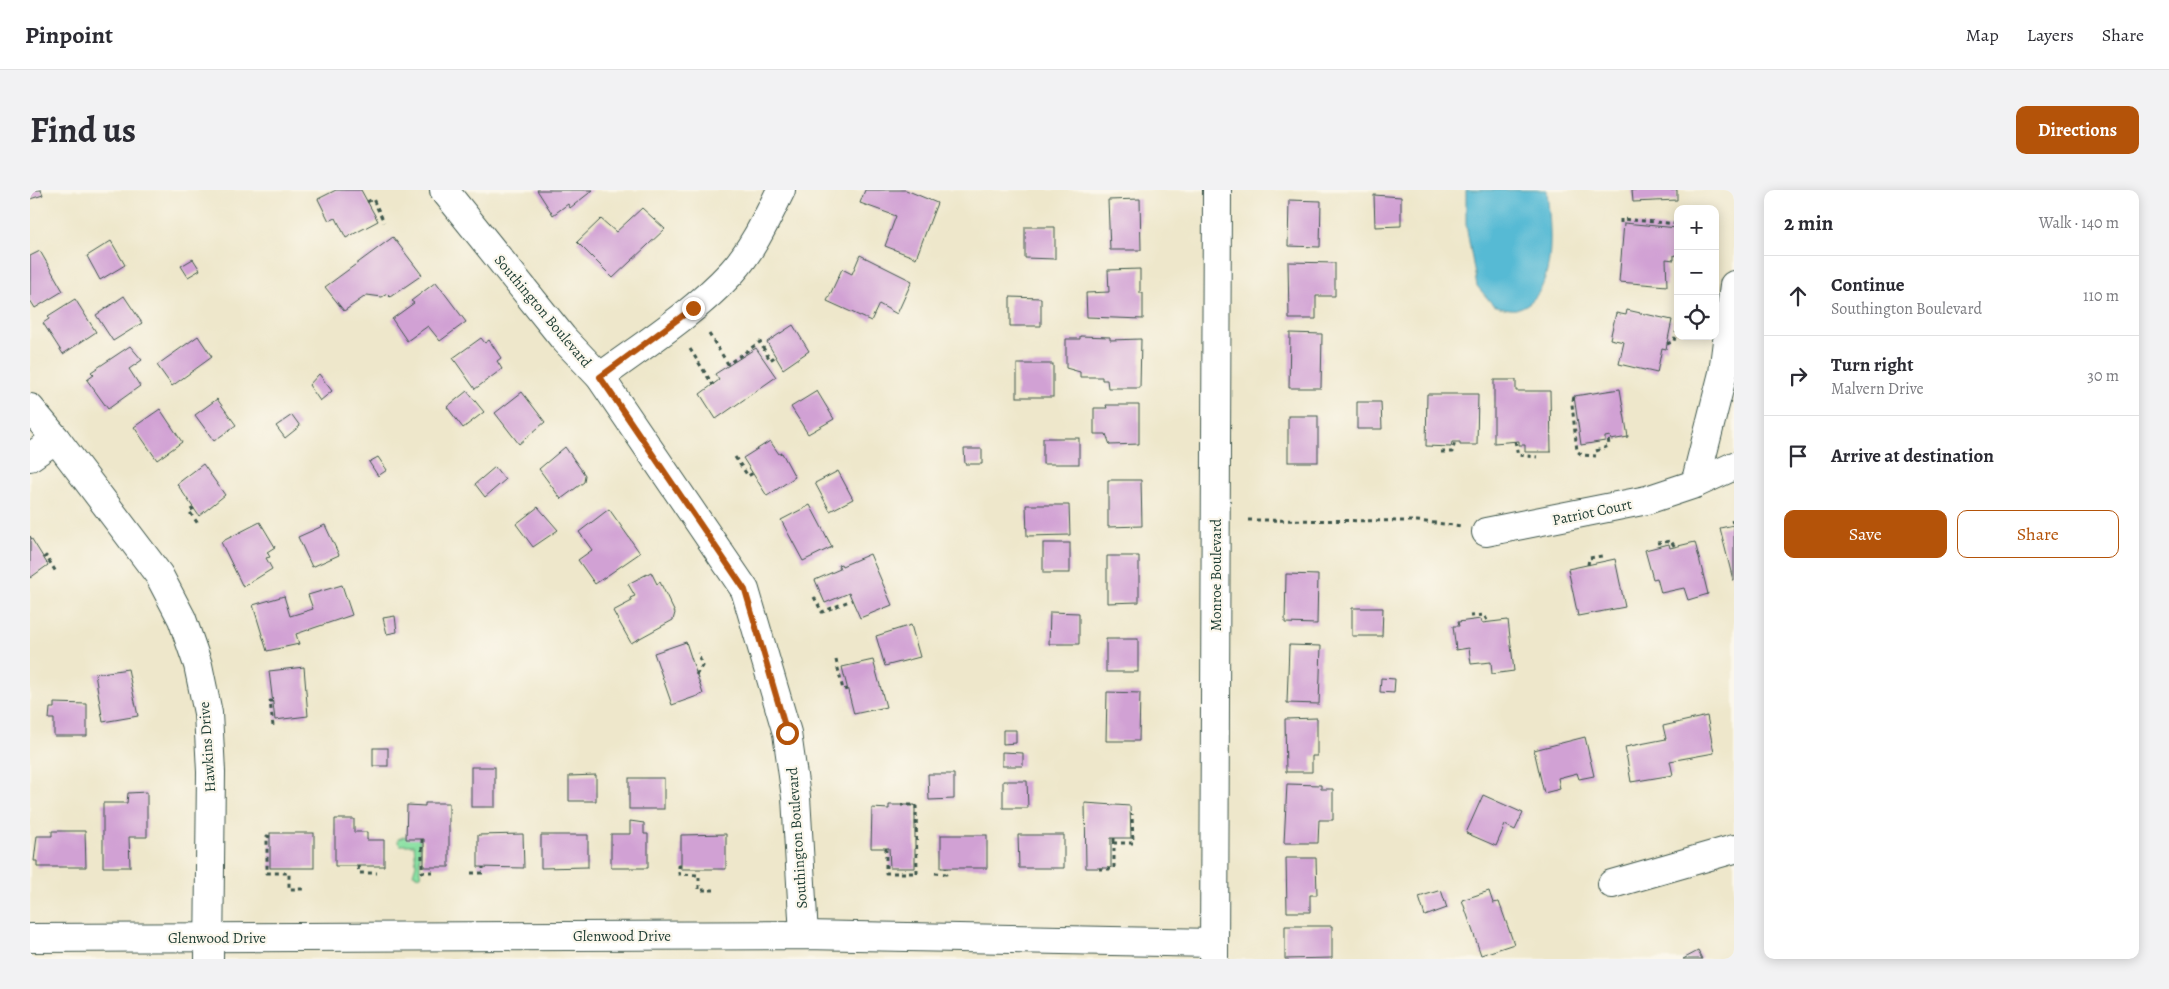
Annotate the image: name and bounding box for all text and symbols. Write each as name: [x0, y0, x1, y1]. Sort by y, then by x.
text: Pinpoint: [25, 19, 113, 51]
text: Map: [1966, 23, 1999, 47]
text: Layers: [2027, 23, 2074, 47]
text: Share: [2102, 23, 2144, 47]
text: Find us: [30, 106, 136, 154]
button: Directions: [2016, 106, 2139, 154]
map controls: [1674, 205, 1719, 340]
button: +: [1674, 205, 1719, 250]
text: 2 min: [1784, 209, 1833, 237]
text: Walk · 140 m: [2039, 212, 2119, 234]
street label: Southington Boulevard: [490, 250, 597, 372]
button: −: [1674, 250, 1719, 295]
text: Continue: [1831, 272, 1905, 298]
icon: ahead: [1784, 282, 1812, 310]
text: 110 m: [2083, 285, 2119, 307]
button: locate: [1674, 295, 1719, 340]
route end: [682, 297, 705, 320]
text: Southington Boulevard: [1831, 298, 1982, 320]
text: Turn right: [1831, 352, 1913, 378]
icon: right: [1784, 362, 1812, 390]
text: 30 m: [2087, 365, 2119, 387]
text: Malvern Drive: [1831, 378, 1924, 400]
icon: arrive: [1784, 442, 1812, 470]
text: Arrive at destination: [1831, 443, 1994, 469]
street label: Patriot Court: [1550, 494, 1634, 530]
button: Save: [1784, 510, 1947, 558]
button: Share: [1957, 510, 2119, 558]
street label: Monroe Boulevard: [1206, 518, 1226, 631]
street label: Hawkins Drive: [194, 701, 220, 793]
route start: [776, 722, 799, 745]
street label: Southington Boulevard: [782, 766, 812, 909]
street label: Glenwood Drive: [573, 926, 671, 946]
street label: Glenwood Drive: [168, 928, 266, 948]

